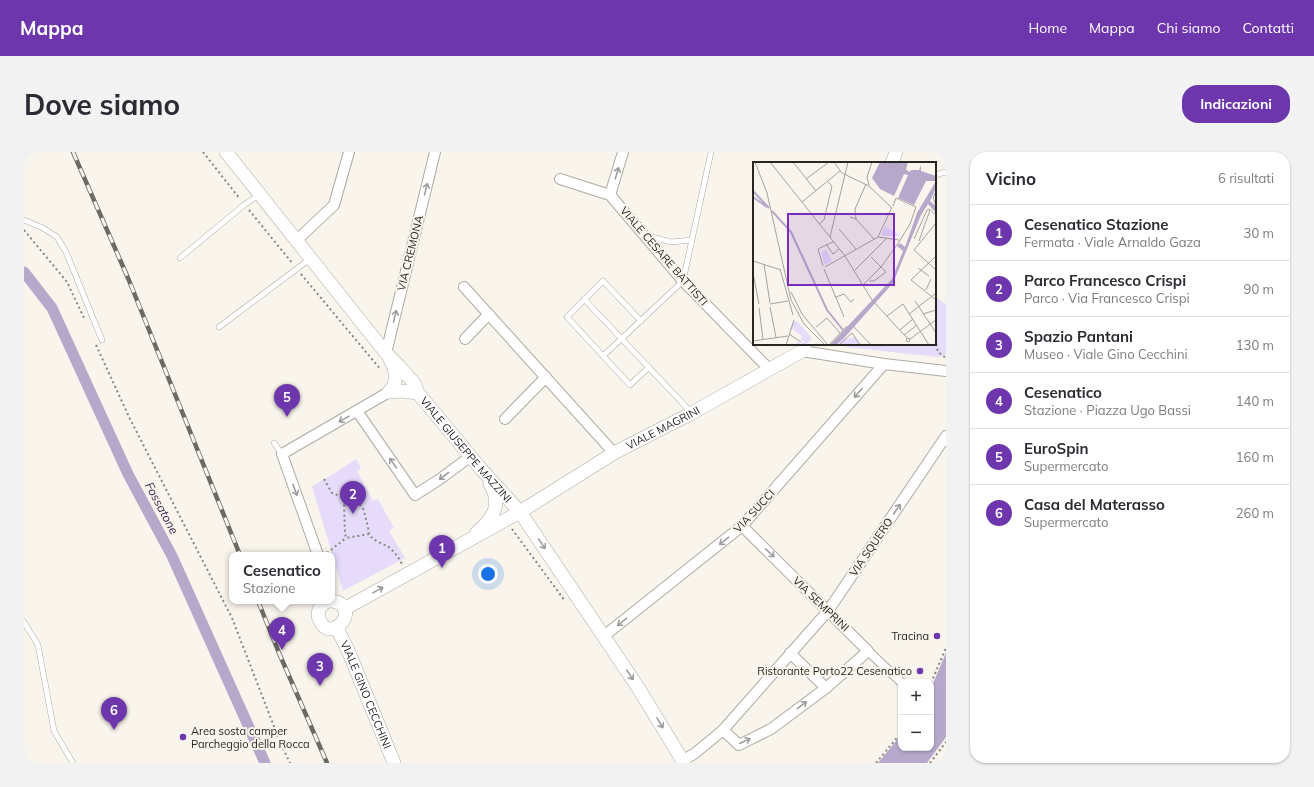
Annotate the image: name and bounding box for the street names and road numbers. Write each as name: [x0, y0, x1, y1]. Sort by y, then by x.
street label: VIALE CESARE BATTISTI: [617, 204, 711, 308]
street label: VIA CREMONA: [394, 214, 426, 292]
street label: VIALE GIUSEPPE MAZZINI: [417, 394, 515, 505]
street label: VIALE MAGRINI: [624, 403, 702, 453]
street label: VIA SUCCI: [730, 486, 778, 536]
street label: VIA SQUERO: [846, 515, 896, 579]
street label: VIA SEMPRINI: [790, 574, 852, 634]
street label: VIALE GINO CECCHINI: [337, 638, 394, 751]

